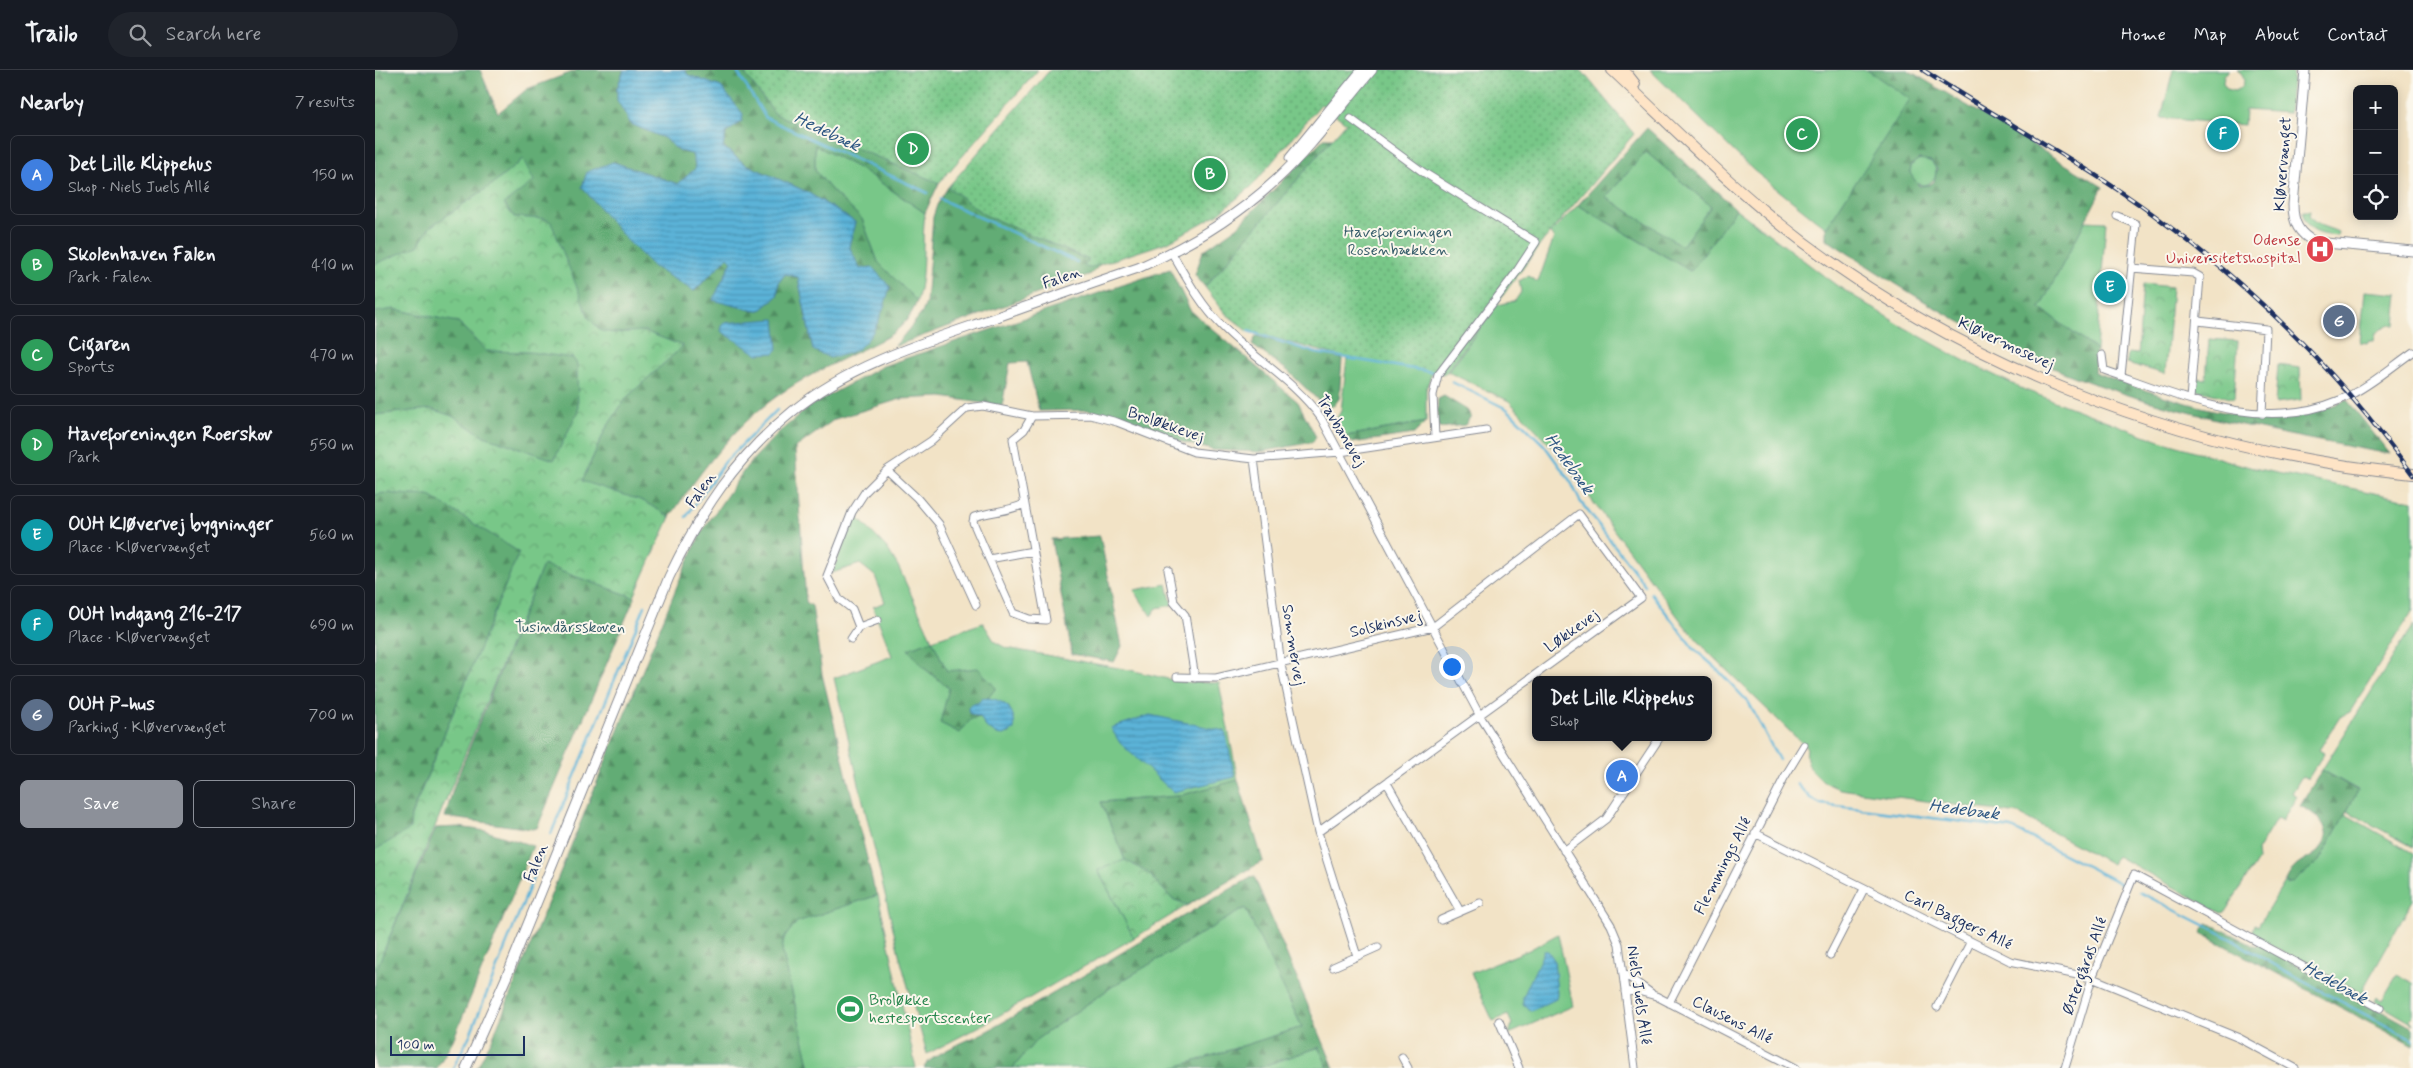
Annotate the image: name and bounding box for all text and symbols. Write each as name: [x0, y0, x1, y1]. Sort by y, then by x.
search box: [108, 12, 458, 57]
text: Trailo: [25, 19, 78, 50]
icon: search: [126, 21, 154, 49]
text: Search here: [166, 22, 261, 47]
text: Home: [2121, 23, 2166, 47]
text: Map: [2194, 23, 2227, 47]
text: About: [2255, 23, 2299, 47]
text: Contact: [2327, 23, 2388, 47]
map controls: [2353, 85, 2398, 220]
button: +: [2353, 85, 2398, 130]
text: Nearby: [20, 89, 84, 117]
text: 7 results: [295, 92, 355, 113]
water label: Hedebæk: [790, 106, 865, 158]
pin: C: [1786, 115, 1818, 153]
pin: F: [2207, 115, 2239, 153]
street label: Kløvervænget: [2269, 115, 2298, 212]
pin: D: [897, 130, 929, 168]
button: −: [2353, 130, 2398, 175]
text: Det Lille Klippehus: [68, 152, 212, 177]
pin: B: [1194, 155, 1226, 193]
text: A: [32, 165, 42, 186]
text: 150 m: [312, 165, 354, 186]
button: locate: [2353, 175, 2398, 220]
text: Shop · Niels Juels Allé: [68, 177, 209, 198]
park label: Haveforeningen Rosenbækken: [1344, 222, 1452, 261]
place label: Odense Universitetshospital: [2166, 230, 2301, 269]
hospital icon: Odense Universitetshospital: [2305, 234, 2335, 264]
text: Skolenhaven Falen: [68, 242, 215, 267]
text: B: [32, 255, 42, 276]
text: 410 m: [311, 255, 354, 276]
street label: Falen: [1040, 261, 1085, 294]
text: Park · Falen: [68, 267, 152, 288]
pin: E: [2094, 268, 2126, 306]
pin: G: [2323, 302, 2355, 340]
street label: Kløvermosevej: [1954, 313, 2058, 375]
text: Cigaren: [68, 332, 130, 357]
text: C: [31, 345, 43, 366]
text: 470 m: [310, 345, 354, 366]
text: Sports: [68, 357, 114, 378]
street label: Travbanevej: [1311, 391, 1371, 471]
street label: Broløkkevej: [1125, 402, 1207, 448]
text: Haveforeningen Roerskov: [68, 422, 272, 447]
water label: Hedebæk: [1539, 428, 1600, 500]
text: D: [31, 435, 43, 456]
text: 550 m: [309, 435, 354, 456]
text: Park: [68, 447, 100, 468]
street label: Falen: [681, 467, 721, 513]
text: OUH Kløvervej bygninger: [68, 512, 273, 537]
text: E: [32, 525, 42, 546]
text: 560 m: [309, 525, 354, 546]
text: Place · Kløvervænget: [68, 537, 211, 558]
text: OUH Indgang 216-217: [68, 602, 242, 627]
street label: Sommervej: [1276, 603, 1310, 687]
street label: Løkkevej: [1540, 604, 1604, 658]
street label: Solskinsvej: [1348, 605, 1424, 643]
text: F: [33, 615, 41, 636]
text: 690 m: [310, 615, 354, 636]
park label: Tusindårsskoven: [515, 617, 625, 638]
text: Place · Kløvervænget: [68, 627, 211, 648]
your location: [1439, 654, 1465, 680]
popup: [1532, 676, 1712, 741]
text: Det Lille Klippehus: [1550, 686, 1694, 711]
text: OUH P-hus: [68, 692, 155, 717]
text: G: [32, 705, 42, 726]
text: 700 m: [308, 705, 354, 726]
text: Shop: [1550, 711, 1579, 732]
text: Parking · Kløvervænget: [68, 717, 227, 738]
pin: A: [1606, 757, 1638, 795]
button: Save: [20, 780, 183, 828]
button: Share: [193, 780, 355, 828]
water label: Hedebæk: [1928, 794, 2001, 826]
street label: Flemmings Allé: [1689, 814, 1758, 919]
street label: Falen: [519, 840, 553, 886]
street label: Carl Baggers Allé: [1900, 885, 2016, 956]
street label: Østergårds Allé: [2058, 914, 2113, 1018]
street label: Niels Juels Allé: [1622, 944, 1656, 1046]
water label: Hedebæk: [2298, 955, 2372, 1011]
place label: Broløkke hestesportscenter: [869, 990, 991, 1029]
street label: Clausens Allé: [1688, 991, 1776, 1049]
sports icon: Broløkke hestesportscenter: [835, 994, 865, 1024]
scale bar: [390, 1033, 525, 1056]
text: 100 m: [397, 1036, 435, 1054]

